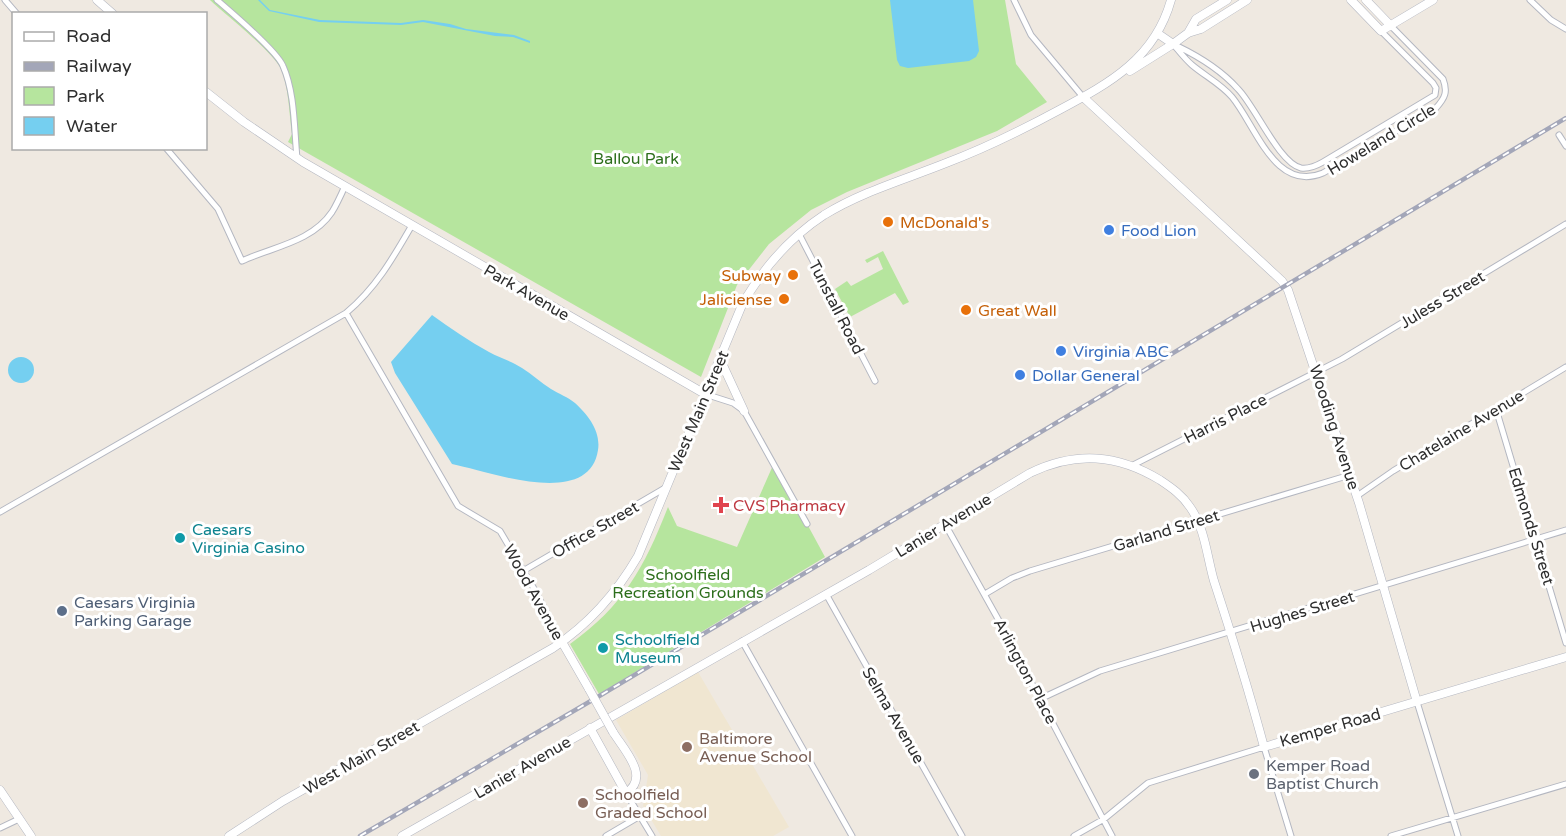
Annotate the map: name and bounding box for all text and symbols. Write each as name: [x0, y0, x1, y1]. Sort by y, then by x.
legend: [12, 12, 207, 150]
text: Road: [66, 25, 111, 47]
text: Railway: [66, 55, 132, 77]
text: Park: [66, 85, 105, 107]
street label: Howeland Circle: [1324, 100, 1439, 180]
text: Water: [66, 115, 117, 137]
park label: Ballou Park: [593, 149, 679, 169]
place label: McDonald's: [900, 213, 989, 233]
marker: McDonald's: [881, 215, 895, 229]
place label: Food Lion: [1121, 221, 1196, 241]
marker: Food Lion: [1102, 223, 1116, 237]
street label: Tunstall Road: [804, 257, 868, 358]
street label: Park Avenue: [480, 260, 573, 325]
place label: Subway: [722, 266, 781, 286]
street label: Juless Street: [1396, 267, 1489, 333]
marker: Subway: [786, 268, 800, 282]
place label: Jaliciense: [700, 290, 772, 310]
marker: Jaliciense: [777, 292, 791, 306]
place label: Great Wall: [978, 301, 1057, 321]
marker: Great Wall: [959, 303, 973, 317]
place label: Virginia ABC: [1073, 342, 1169, 362]
marker: Virginia ABC: [1054, 344, 1068, 358]
street label: West Main Street: [664, 347, 734, 475]
street label: Wooding Avenue: [1304, 362, 1364, 492]
place label: Dollar General: [1032, 366, 1140, 386]
marker: Dollar General: [1013, 368, 1027, 382]
street label: Chatelaine Avenue: [1396, 386, 1527, 476]
street label: Harris Place: [1181, 389, 1270, 448]
street label: Edmonds Street: [1504, 465, 1558, 588]
street label: Lanier Avenue: [892, 489, 995, 562]
place label: CVS Pharmacy: [733, 496, 846, 516]
street label: Office Street: [549, 497, 642, 563]
marker: CVS Pharmacy: [714, 498, 728, 512]
street label: Garland Street: [1111, 505, 1222, 557]
place label: Caesars Virginia Casino: [192, 520, 305, 558]
marker: Caesars Virginia Casino: [173, 531, 187, 545]
street label: Wood Avenue: [499, 541, 568, 644]
park label: Schoolfield Recreation Grounds: [612, 565, 764, 603]
street label: Hughes Street: [1248, 587, 1357, 637]
place label: Caesars Virginia Parking Garage: [74, 593, 195, 631]
marker: Caesars Virginia Parking Garage: [55, 604, 69, 618]
street label: Arlington Place: [989, 615, 1061, 728]
place label: Schoolfield Museum: [615, 630, 700, 668]
marker: Schoolfield Museum: [596, 641, 610, 655]
street label: Selma Avenue: [857, 664, 929, 767]
street label: Kemper Road: [1277, 704, 1383, 752]
street label: West Main Street: [300, 717, 423, 799]
place label: Baltimore Avenue School: [699, 729, 812, 767]
street label: Lanier Avenue: [470, 732, 575, 804]
marker: Baltimore Avenue School: [680, 740, 694, 754]
place label: Kemper Road Baptist Church: [1266, 756, 1379, 794]
marker: Kemper Road Baptist Church: [1247, 767, 1261, 781]
place label: Schoolfield Graded School: [595, 785, 707, 823]
marker: Schoolfield Graded School: [576, 796, 590, 810]

